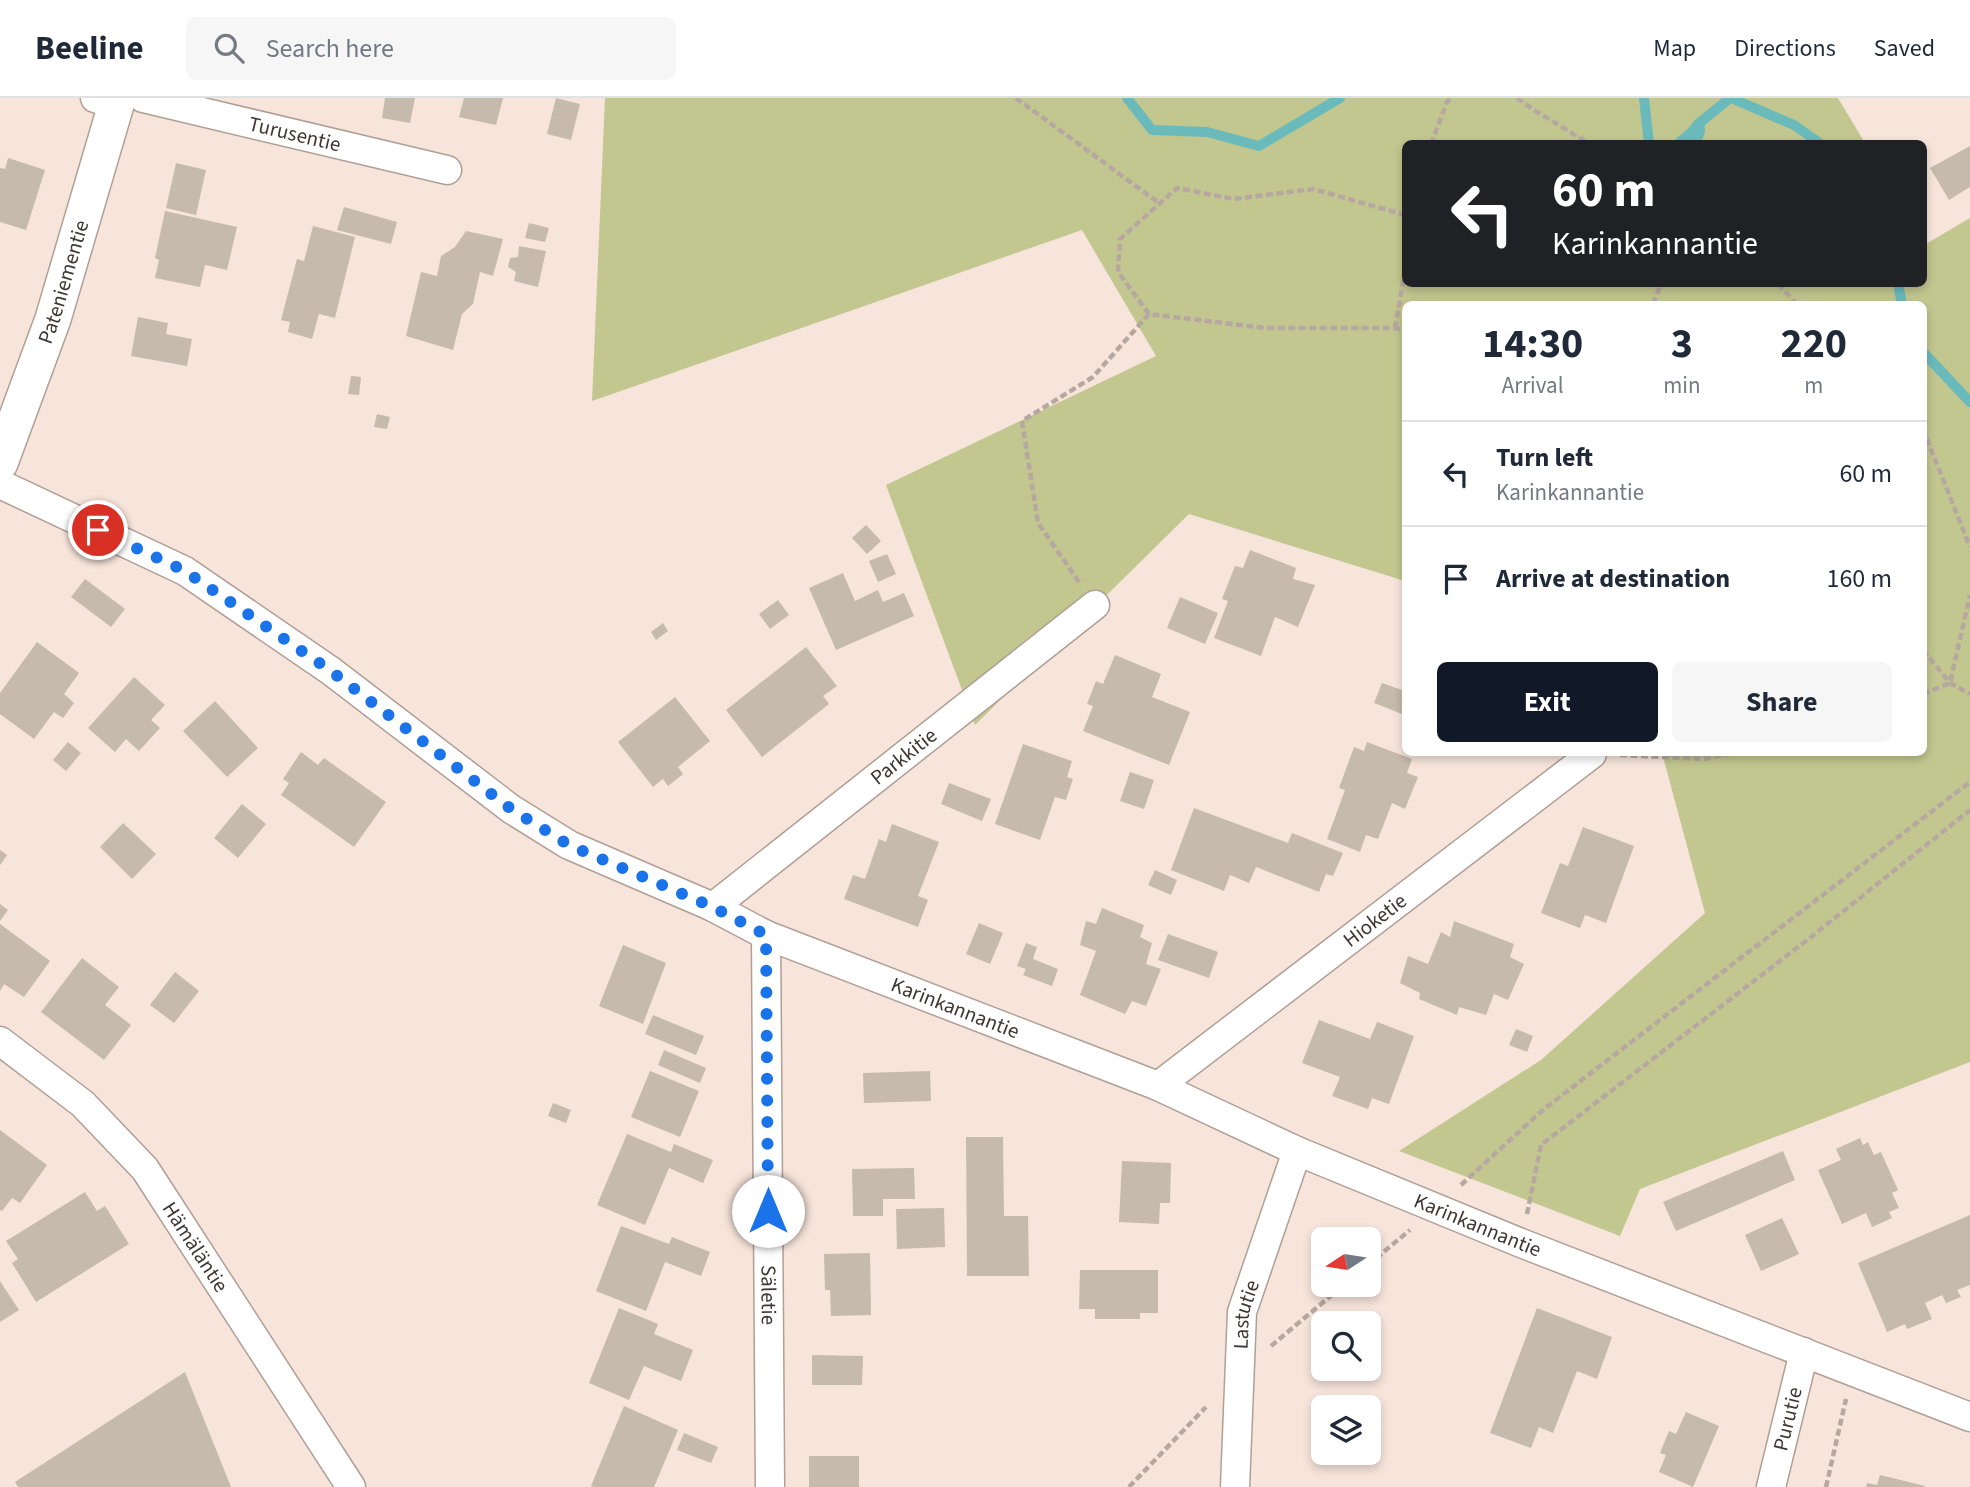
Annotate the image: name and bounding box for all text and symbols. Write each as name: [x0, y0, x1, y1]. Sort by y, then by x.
search box: [186, 17, 676, 80]
text: Beeline: [35, 25, 144, 72]
icon: search: [210, 29, 248, 67]
text: Search here: [266, 30, 394, 67]
text: Map: [1653, 31, 1696, 66]
text: Directions: [1734, 31, 1836, 66]
text: Saved: [1874, 31, 1935, 66]
street label: Turusentie: [246, 109, 344, 159]
text: 60 m: [1552, 156, 1656, 226]
icon: left: [1437, 168, 1528, 259]
street label: Pateniementie: [30, 217, 96, 348]
text: Karinkannantie: [1552, 221, 1758, 267]
text: 14:30: [1482, 314, 1583, 374]
text: 3: [1671, 314, 1693, 374]
text: 220: [1780, 314, 1847, 374]
text: Arrival: [1502, 369, 1564, 402]
text: min: [1663, 369, 1701, 402]
text: m: [1804, 369, 1823, 402]
text: Turn left: [1496, 439, 1593, 476]
icon: left: [1437, 455, 1475, 493]
text: 60 m: [1839, 455, 1892, 492]
text: Karinkannantie: [1496, 476, 1644, 509]
pin: [68, 500, 128, 560]
icon: arrive: [79, 511, 117, 549]
icon: arrive: [1437, 560, 1475, 598]
text: Arrive at destination: [1496, 560, 1730, 597]
text: 160 m: [1826, 560, 1892, 597]
button: Exit: [1437, 662, 1658, 742]
button: Share: [1672, 662, 1892, 742]
street label: Parkkitie: [864, 720, 943, 792]
street label: Hioketie: [1337, 886, 1413, 954]
street label: Karinkannantie: [887, 970, 1024, 1046]
position arrow: [731, 1174, 805, 1248]
street label: Karinkannantie: [1409, 1186, 1546, 1264]
street label: Hämäläntie: [155, 1196, 236, 1298]
north arrow: [1311, 1227, 1381, 1297]
map controls: [1311, 1227, 1381, 1465]
street label: Säletie: [753, 1265, 784, 1325]
street label: Lastutie: [1226, 1276, 1267, 1350]
button: search: [1311, 1311, 1381, 1381]
street label: Purutie: [1765, 1384, 1810, 1454]
button: layers: [1311, 1395, 1381, 1465]

